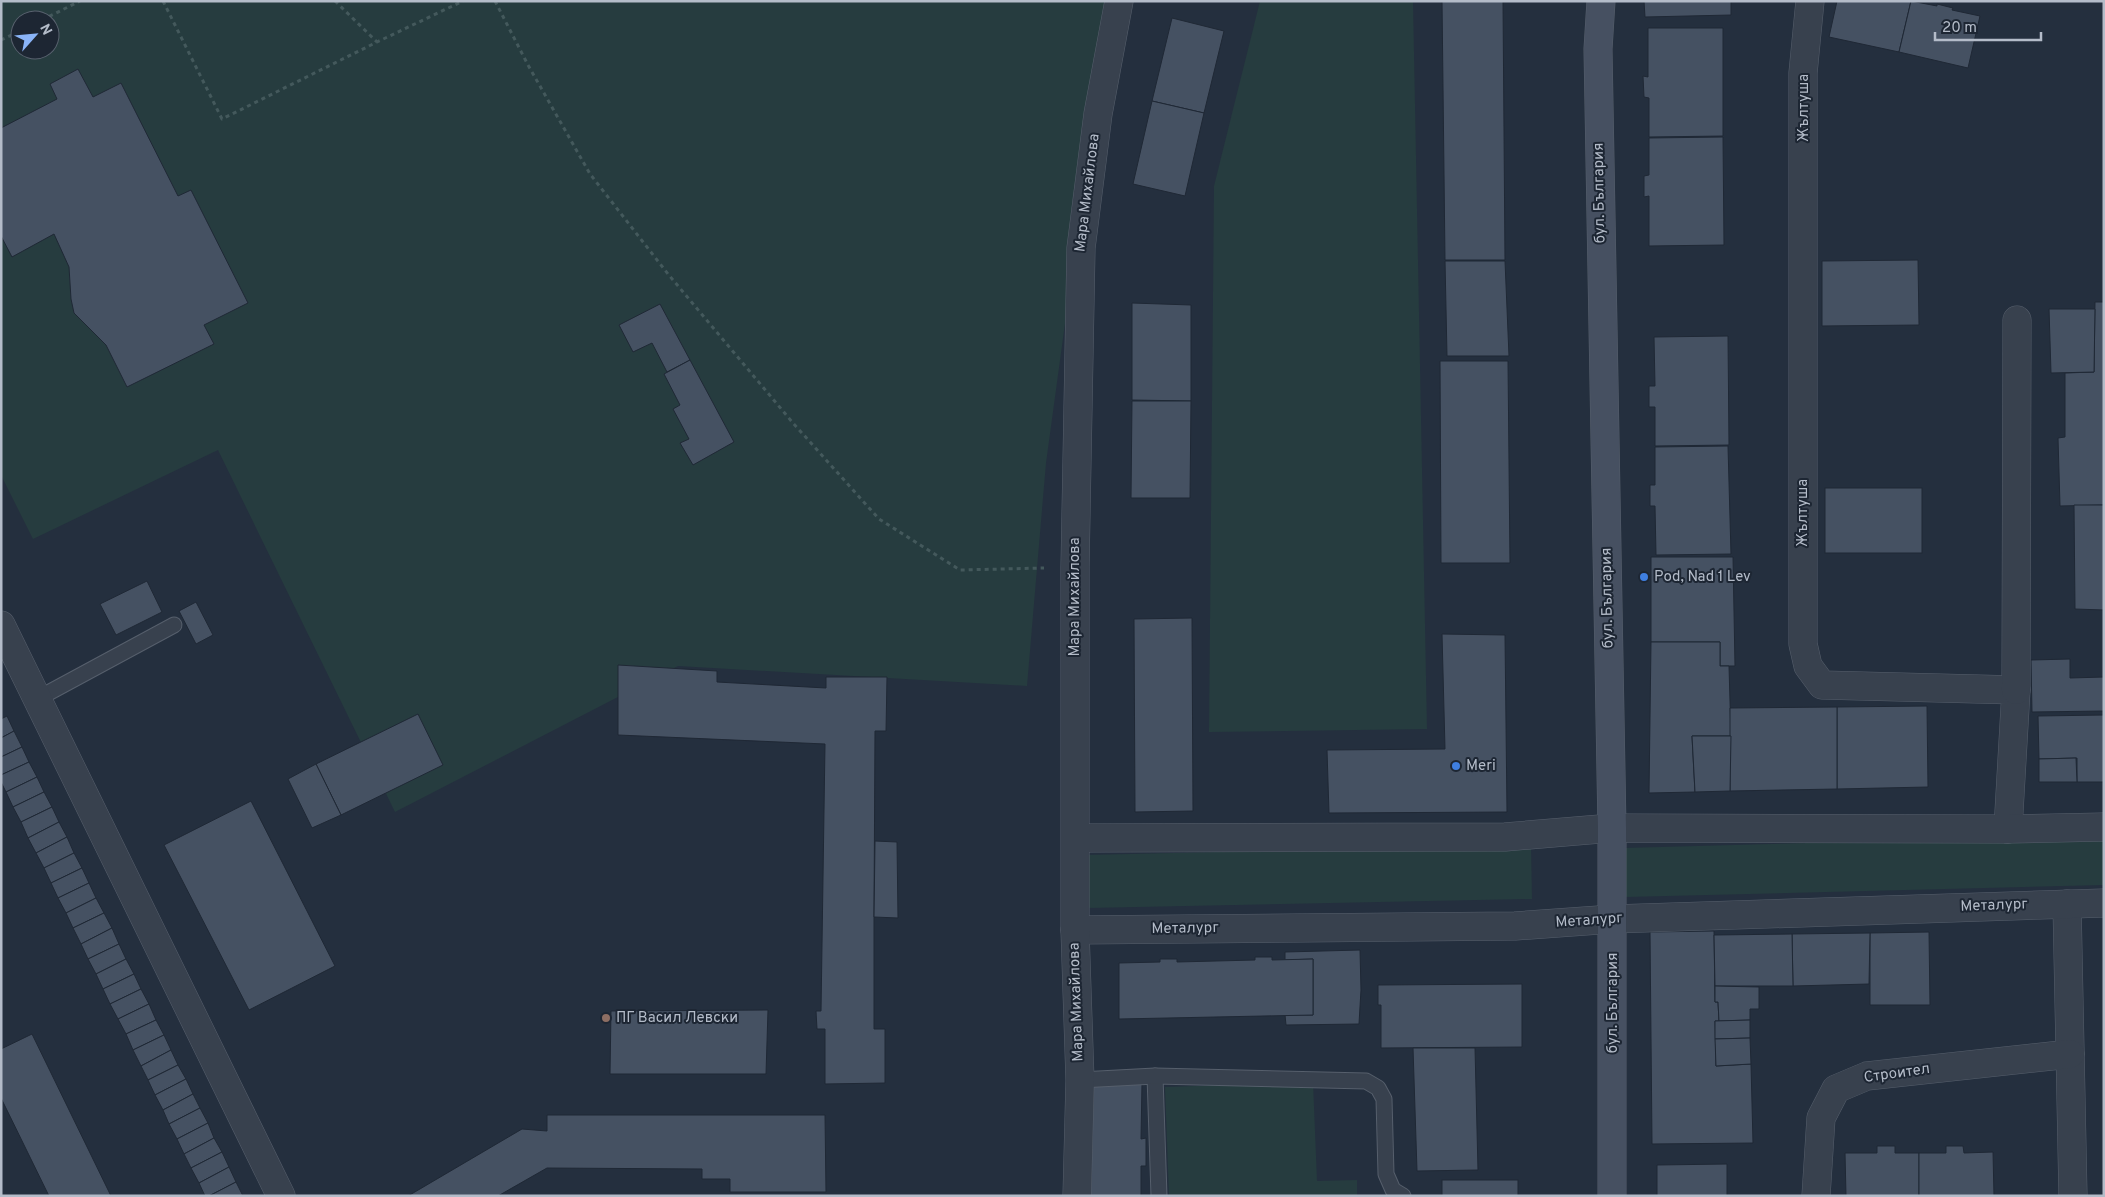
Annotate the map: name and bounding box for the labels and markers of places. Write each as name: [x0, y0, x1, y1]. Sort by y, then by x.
place label: Pod, Nad 1 Lev: [1654, 568, 1751, 587]
marker: Pod, Nad 1 Lev: [1638, 571, 1650, 583]
place label: Meri: [1466, 757, 1496, 776]
marker: Meri: [1450, 760, 1462, 772]
place label: ПГ Васил Левски: [616, 1009, 738, 1028]
marker: ПГ Васил Левски: [600, 1012, 612, 1024]

